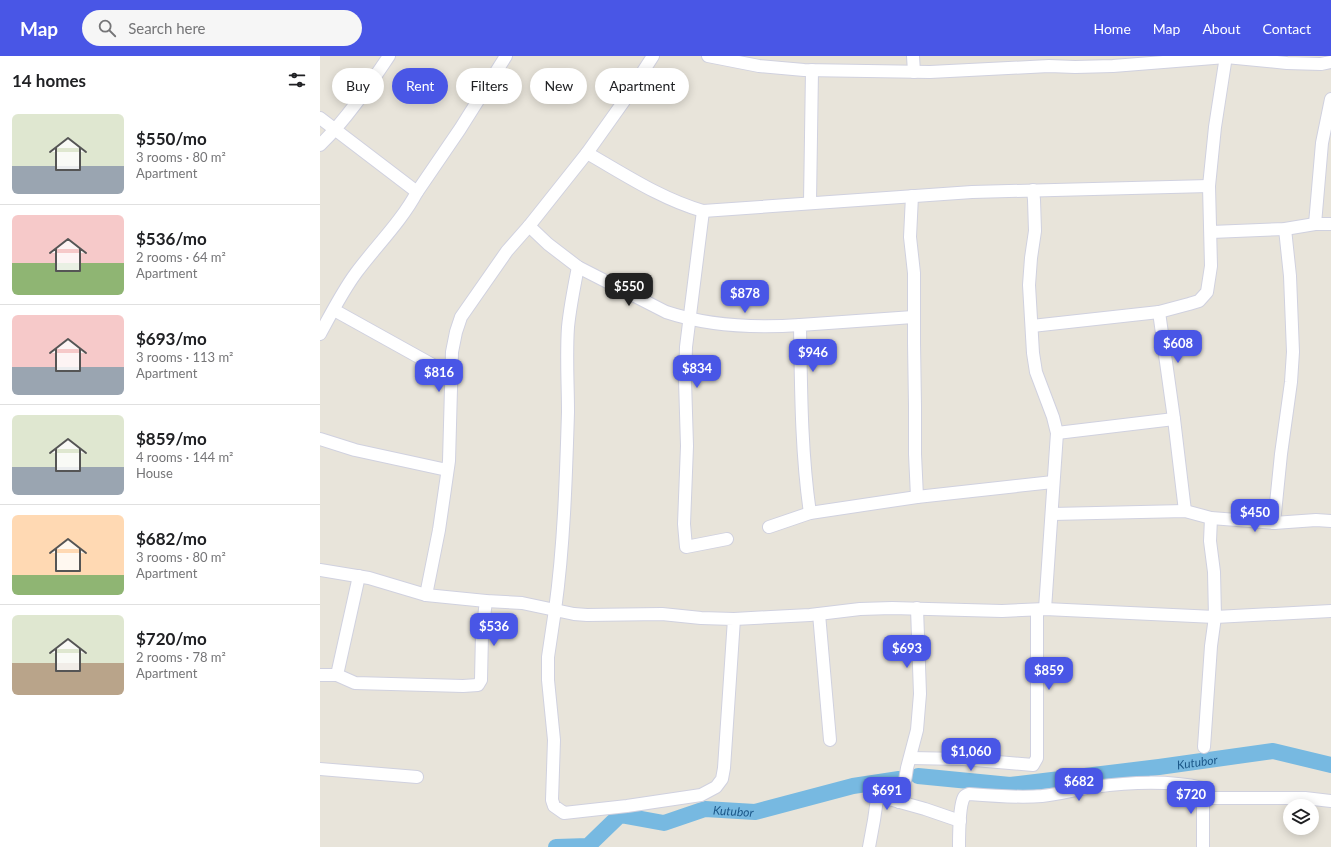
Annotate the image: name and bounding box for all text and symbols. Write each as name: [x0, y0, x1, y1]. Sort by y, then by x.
search box: [82, 10, 362, 46]
text: Map: [20, 17, 58, 40]
icon: search: [96, 17, 118, 39]
text: Search here: [128, 19, 206, 37]
text: Home: [1093, 20, 1131, 37]
text: Map: [1153, 20, 1180, 37]
text: About: [1202, 20, 1240, 37]
text: Contact: [1262, 20, 1311, 37]
chip: Buy: [332, 68, 384, 104]
chip: Rent: [392, 68, 448, 104]
chip: Filters: [456, 68, 522, 104]
chip: New: [530, 68, 587, 104]
chip: Apartment: [595, 68, 689, 104]
icon: filters: [286, 69, 308, 91]
text: 14 homes: [12, 70, 86, 91]
text: $550/mo: [136, 128, 207, 149]
icon: home: [44, 130, 92, 178]
text: 3 rooms · 80 m²: [136, 149, 226, 165]
text: Apartment: [136, 165, 197, 181]
text: $536/mo: [136, 228, 207, 249]
icon: home: [44, 231, 92, 279]
text: 2 rooms · 64 m²: [136, 249, 226, 265]
text: Apartment: [136, 265, 197, 281]
pin: $550: [605, 273, 653, 307]
text: $550: [614, 278, 644, 294]
pin: $878: [721, 280, 769, 314]
text: $878: [730, 285, 760, 301]
text: $693/mo: [136, 328, 207, 349]
pin: $608: [1154, 330, 1202, 364]
icon: home: [44, 331, 92, 379]
text: $608: [1163, 335, 1193, 351]
pin: $946: [789, 339, 837, 373]
text: $946: [798, 344, 828, 360]
text: 3 rooms · 113 m²: [136, 349, 233, 365]
pin: $834: [673, 355, 721, 389]
pin: $816: [415, 359, 463, 393]
text: $834: [682, 360, 712, 376]
text: $816: [424, 364, 454, 380]
text: Apartment: [136, 365, 197, 381]
text: $859/mo: [136, 428, 207, 449]
icon: home: [44, 431, 92, 479]
text: 4 rooms · 144 m²: [136, 449, 233, 465]
text: House: [136, 465, 173, 481]
pin: $450: [1231, 499, 1279, 533]
text: $450: [1240, 504, 1270, 520]
text: $682/mo: [136, 528, 207, 549]
icon: home: [44, 531, 92, 579]
text: 3 rooms · 80 m²: [136, 549, 226, 565]
text: Apartment: [136, 565, 197, 581]
pin: $536: [470, 613, 518, 647]
text: $536: [479, 618, 509, 634]
text: $720/mo: [136, 628, 207, 649]
icon: home: [44, 631, 92, 679]
pin: $693: [883, 635, 931, 669]
text: $693: [892, 640, 922, 656]
text: 2 rooms · 78 m²: [136, 649, 226, 665]
pin: $859: [1025, 657, 1073, 691]
text: $859: [1034, 662, 1064, 678]
text: Apartment: [136, 665, 197, 681]
pin: $1,060: [938, 738, 1004, 772]
text: $1,060: [951, 743, 991, 759]
water label: Kutubor: [1176, 751, 1219, 772]
pin: $682: [1055, 768, 1103, 802]
text: $682: [1064, 773, 1094, 789]
pin: $691: [863, 777, 911, 811]
pin: $720: [1167, 781, 1215, 815]
text: $691: [872, 782, 902, 798]
text: $720: [1176, 786, 1206, 802]
map controls: [1283, 799, 1319, 835]
button: layers: [1283, 799, 1319, 835]
water label: Kutubor: [713, 802, 755, 819]

